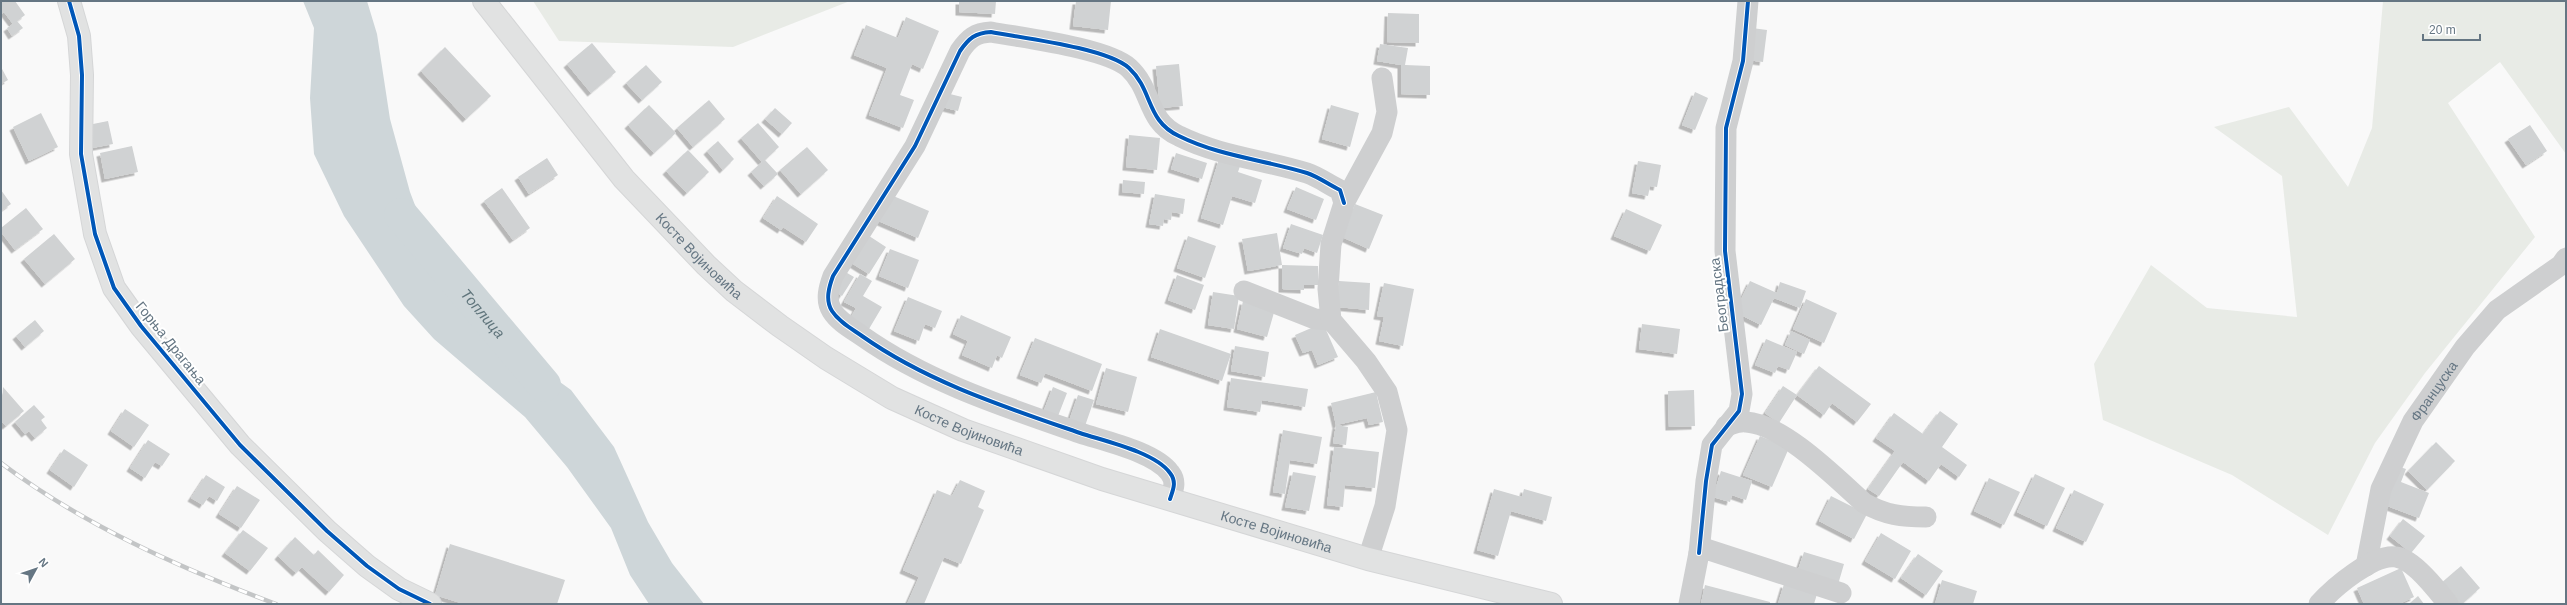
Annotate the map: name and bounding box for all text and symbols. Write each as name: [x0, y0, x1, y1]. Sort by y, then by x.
scale bar: [2423, 16, 2480, 42]
text: 20 m: [2429, 23, 2456, 37]
street label: Косте Војиновића: [653, 210, 746, 302]
street label: Београдска: [1706, 257, 1731, 333]
water label: Топлица: [458, 285, 509, 341]
street label: Горња Драгања: [133, 298, 209, 388]
street label: Француска: [2407, 358, 2461, 424]
street label: Косте Војиновића: [912, 401, 1026, 459]
street label: Косте Војиновића: [1219, 507, 1334, 556]
north arrow: [16, 549, 56, 589]
text: N: [37, 556, 51, 570]

